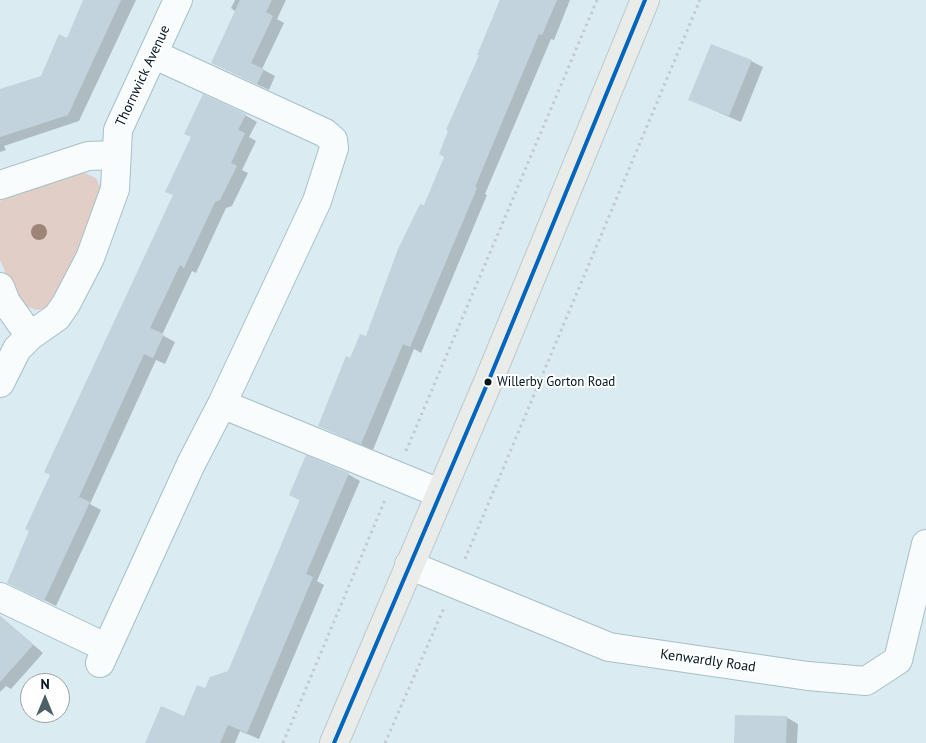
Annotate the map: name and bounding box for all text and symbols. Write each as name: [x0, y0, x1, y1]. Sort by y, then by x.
street label: Thornwick Avenue: [112, 23, 174, 129]
place label: Willerby Gorton Road: [497, 374, 615, 390]
marker: Willerby Gorton Road: [483, 377, 493, 387]
street label: Kenwardly Road: [659, 646, 757, 676]
north arrow: [20, 673, 70, 723]
text: N: [40, 675, 50, 693]

